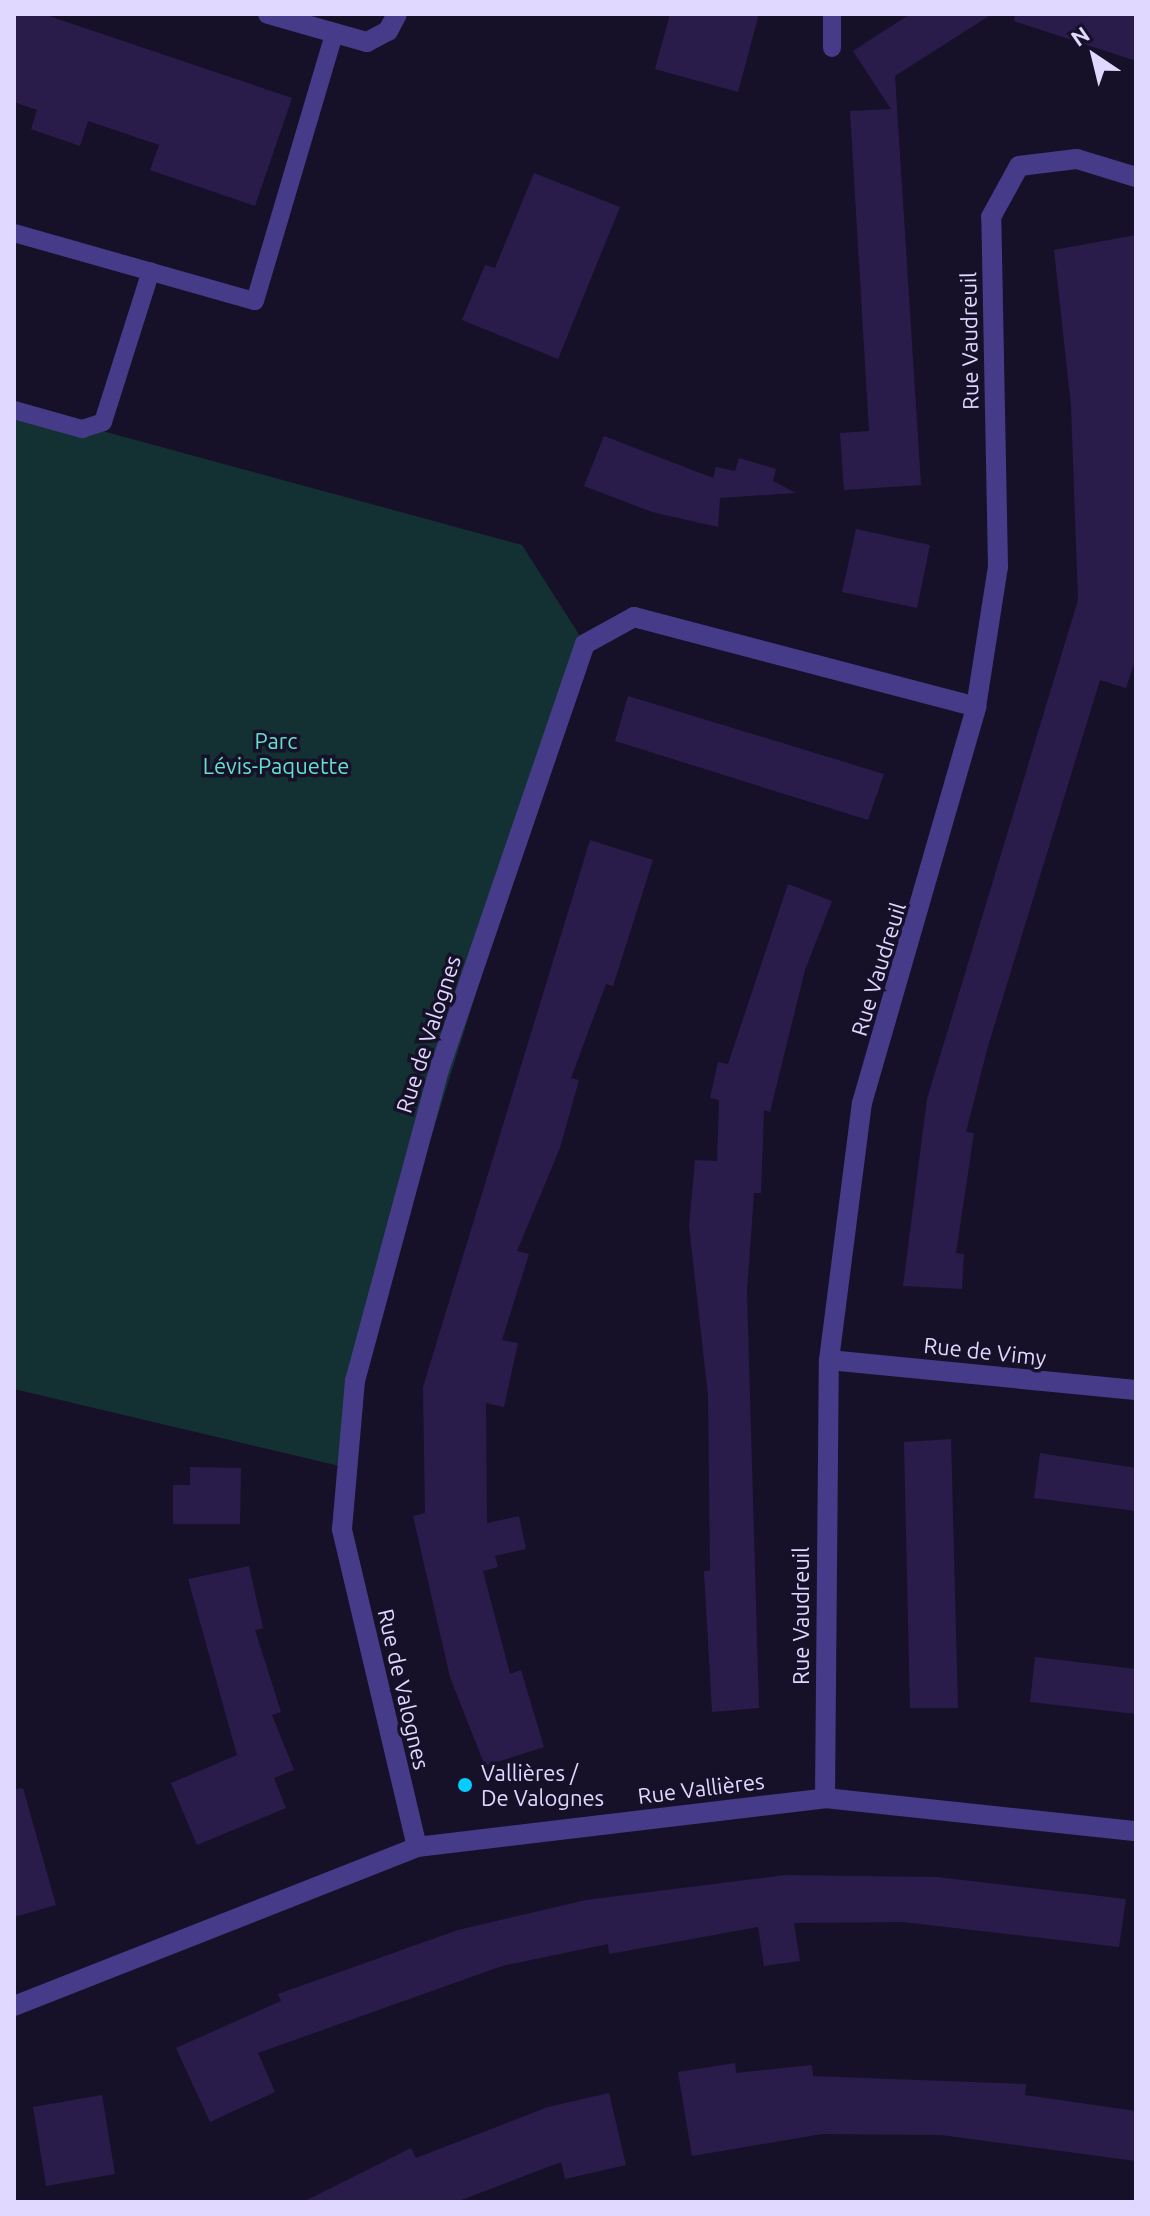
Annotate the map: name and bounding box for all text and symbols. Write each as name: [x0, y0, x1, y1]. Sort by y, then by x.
north arrow: [1054, 16, 1134, 96]
text: N: [1066, 21, 1094, 51]
street label: Rue Vaudreuil: [955, 272, 983, 410]
park label: Parc Lévis-Paquette: [203, 727, 349, 778]
street label: Rue Vaudreuil: [845, 899, 911, 1039]
street label: Rue de Valognes: [390, 952, 466, 1116]
street label: Rue de Vimy: [922, 1331, 1048, 1371]
street label: Rue Vaudreuil: [788, 1547, 814, 1685]
street label: Rue de Valognes: [373, 1606, 435, 1772]
place label: Vallières / De Valognes: [481, 1759, 604, 1810]
street label: Rue Vallières: [636, 1767, 766, 1809]
marker: Vallières / De Valognes: [456, 1776, 474, 1794]

